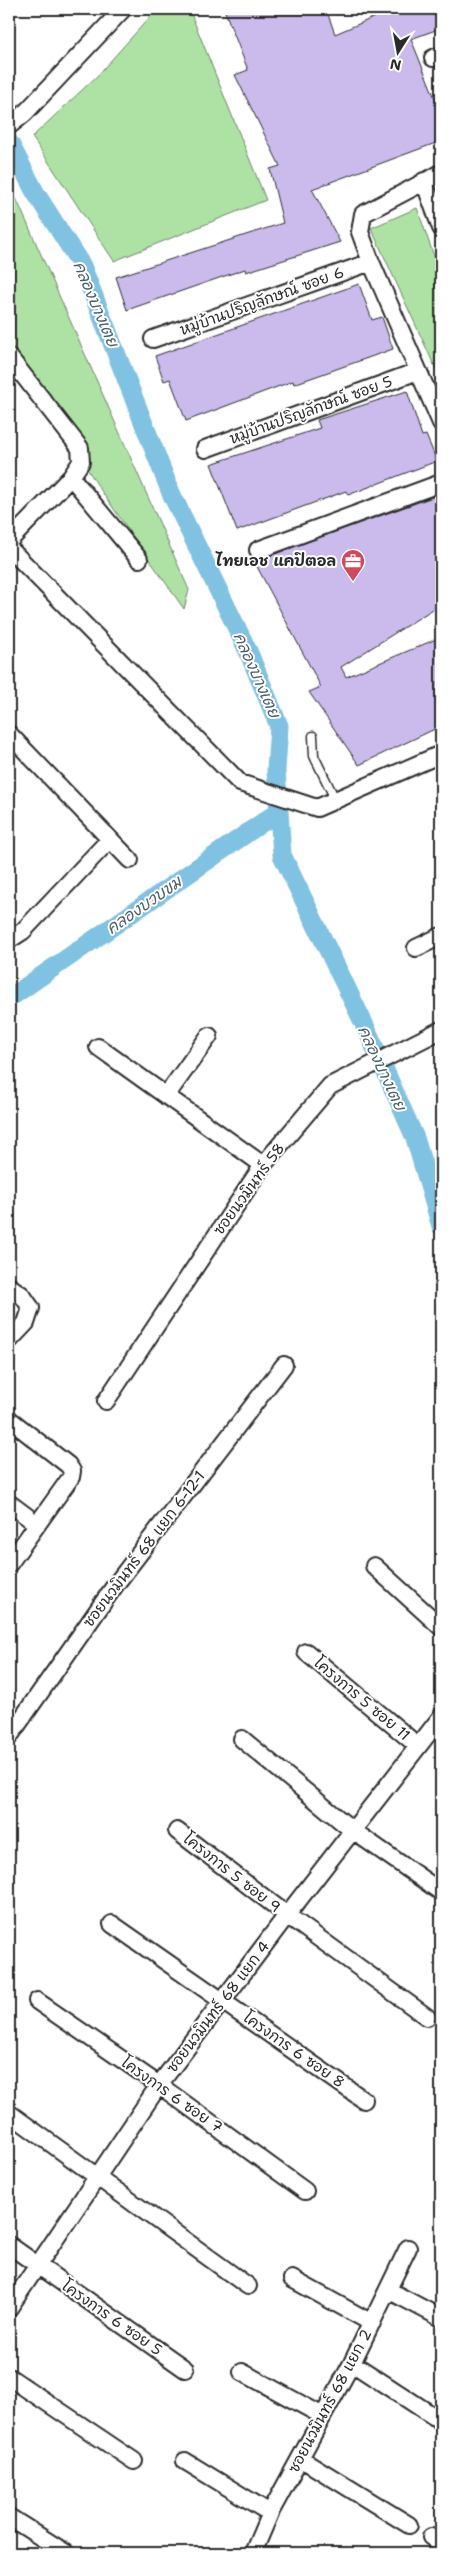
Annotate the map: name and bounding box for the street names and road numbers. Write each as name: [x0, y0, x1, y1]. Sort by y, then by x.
street label: หมู่บ้านปริญลักษณ์ ซอย 6: [177, 262, 347, 341]
street label: หมู่บ้านปริญลักษณ์ ซอย 5: [227, 371, 396, 450]
street label: ซอยนวมินทร์ 58: [209, 1139, 289, 1239]
street label: ซอยนวมินทร์ 68 แยก 6-12-1: [78, 1467, 210, 1631]
street label: โครงการ 5 ซอย 11: [310, 1653, 414, 1745]
street label: โครงการ 5 ซอย 9: [179, 1829, 285, 1917]
street label: ซอยนวมินทร์ 68 แยก 4: [162, 1937, 274, 2077]
street label: โครงการ 6 ซอย 8: [239, 2008, 349, 2092]
street label: โครงการ 6 ซอย 7: [117, 2053, 227, 2137]
street label: โครงการ 6 ซอย 5: [58, 2276, 166, 2360]
street label: ซอยนวมินทร์ 68 แยก 2: [284, 2326, 376, 2476]

